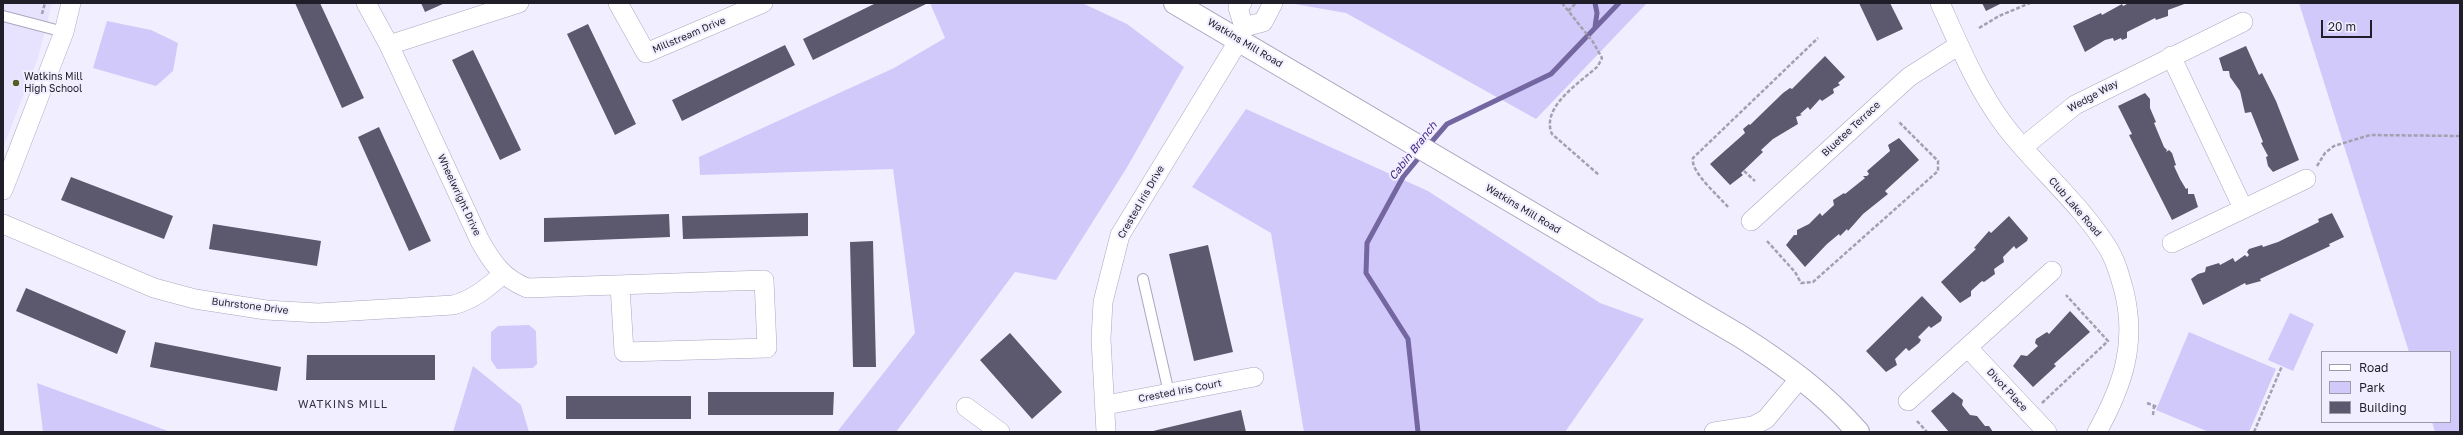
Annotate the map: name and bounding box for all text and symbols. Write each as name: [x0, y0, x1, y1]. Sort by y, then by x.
scale bar: [2323, 12, 2374, 38]
street label: Millstream Drive: [651, 14, 727, 56]
street label: Watkins Mill Road: [1205, 16, 1285, 70]
text: 20 m: [2328, 19, 2356, 34]
place label: Watkins Mill High School: [24, 71, 83, 94]
street label: Wedge Way: [2066, 77, 2120, 115]
marker: Watkins Mill High School: [11, 78, 21, 88]
street label: Bluetee Terrace: [1819, 99, 1883, 159]
water label: Cabin Branch: [1386, 119, 1440, 183]
street label: Wheelwright Drive: [435, 152, 483, 238]
street label: Crested Iris Drive: [1115, 163, 1167, 241]
street label: Club Lake Road: [2046, 175, 2104, 239]
street label: Watkins Mill Road: [1483, 182, 1563, 236]
street label: Buhrstone Drive: [211, 295, 289, 317]
legend: [2321, 351, 2451, 423]
text: Road: [2359, 360, 2388, 375]
street label: Divot Place: [1984, 366, 2030, 414]
street label: Crested Iris Court: [1137, 377, 1223, 405]
text: Park: [2359, 380, 2385, 395]
district label: WATKINS MILL: [298, 398, 388, 412]
text: Building: [2359, 400, 2407, 415]

